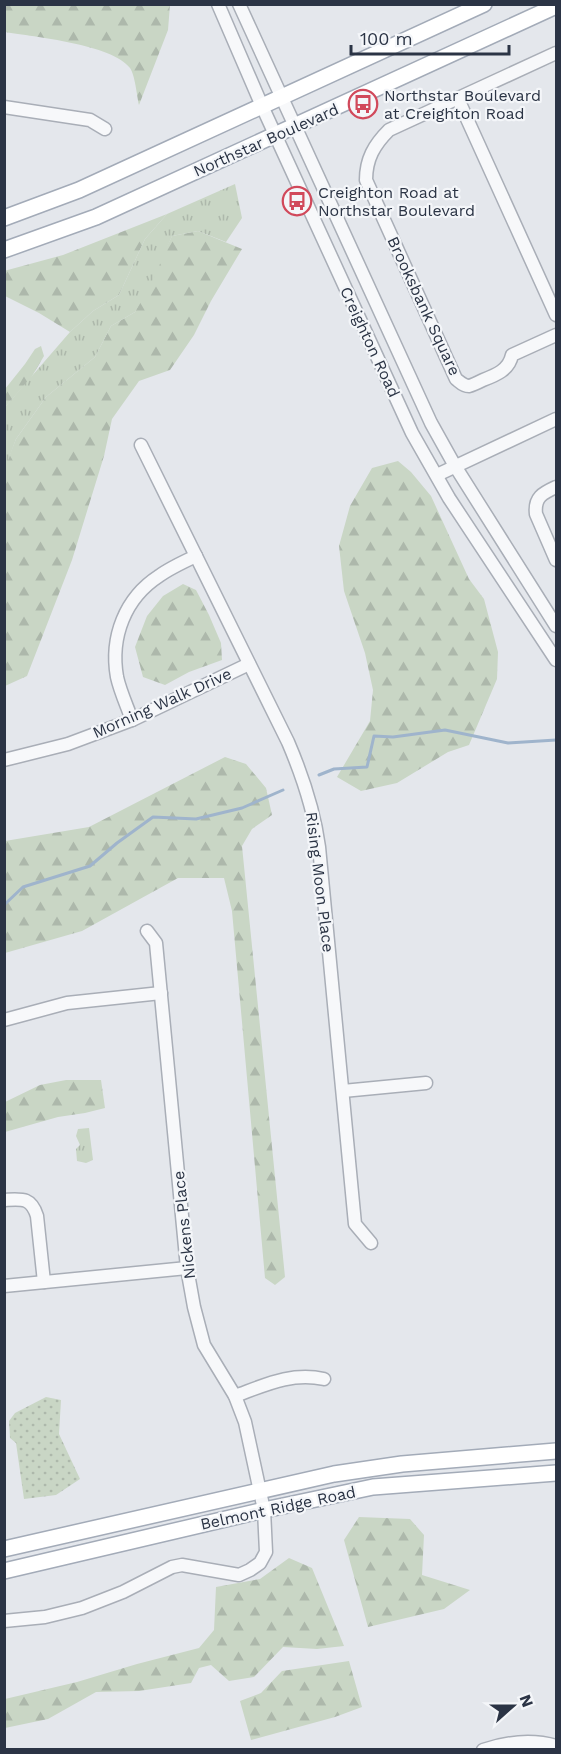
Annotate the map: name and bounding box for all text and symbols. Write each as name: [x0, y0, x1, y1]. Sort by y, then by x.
scale bar: [351, 18, 508, 56]
text: 100 m: [360, 28, 413, 49]
place label: Northstar Boulevard at Creighton Road: [384, 86, 541, 123]
bus stop icon: Northstar Boulevard at Creighton Road: [347, 88, 379, 120]
street label: Northstar Boulevard: [190, 99, 342, 181]
place label: Creighton Road at Northstar Boulevard: [318, 183, 475, 220]
bus stop icon: Creighton Road at Northstar Boulevard: [281, 185, 313, 217]
street label: Brooksbank Square: [383, 233, 465, 379]
street label: Creighton Road: [336, 284, 404, 400]
street label: Morning Walk Drive: [90, 664, 234, 742]
street label: Rising Moon Place: [302, 811, 338, 953]
street label: Nickens Place: [169, 1170, 199, 1280]
street label: Belmont Ridge Road: [199, 1482, 357, 1534]
north arrow: [483, 1676, 543, 1736]
text: N: [516, 1692, 538, 1710]

